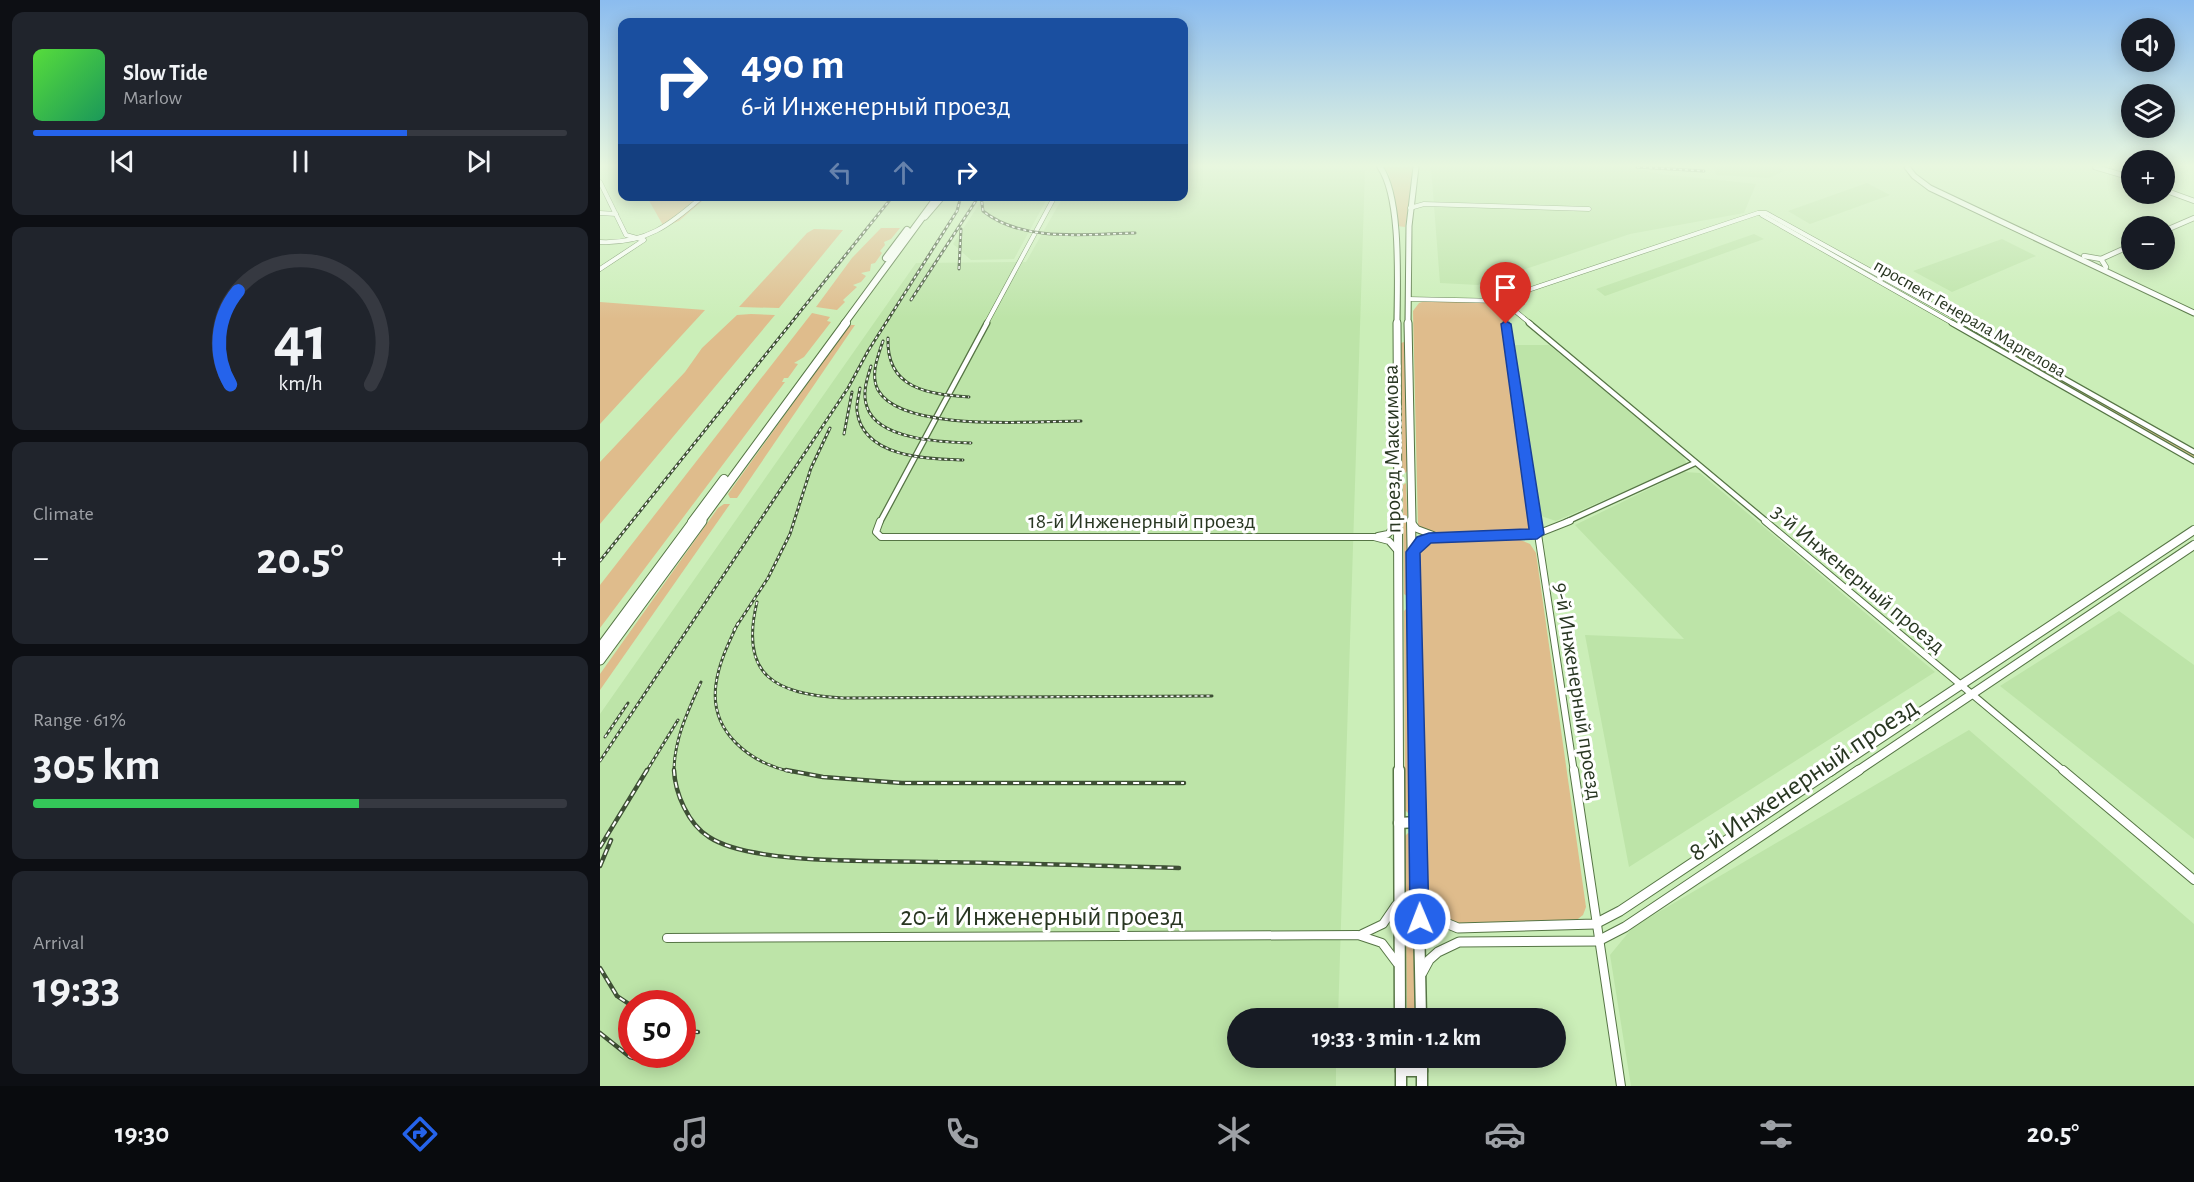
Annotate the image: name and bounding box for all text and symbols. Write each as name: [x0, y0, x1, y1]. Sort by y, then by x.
map controls: [2121, 18, 2175, 270]
button: sound: [2121, 18, 2175, 72]
icon: right: [642, 42, 720, 120]
text: 490 m: [741, 44, 845, 86]
text: Slow Tide: [123, 62, 208, 84]
button: layers: [2121, 84, 2175, 138]
text: Marlow: [123, 88, 182, 108]
text: 6-й Инженерный проезд: [741, 93, 1011, 120]
icon: previous: [106, 145, 139, 178]
icon: pause: [284, 145, 317, 178]
icon: next: [462, 145, 495, 178]
button: +: [2121, 150, 2175, 204]
icon: left: [824, 156, 857, 189]
icon: ahead: [887, 156, 920, 189]
icon: right: [950, 156, 983, 189]
button: −: [2121, 216, 2175, 270]
street label: проспект Генерала Маргелова: [1870, 257, 2069, 381]
pin: [1480, 262, 1531, 324]
icon: arrive: [1489, 271, 1522, 304]
text: 41: [273, 309, 327, 371]
street label: проезд Максимова: [1380, 364, 1404, 533]
text: km/h: [278, 374, 322, 395]
street label: 3-й Инженерный проезд: [1768, 500, 1949, 657]
text: Climate: [33, 504, 94, 524]
street label: 18-й Инженерный проезд: [1028, 510, 1256, 532]
text: 20.5°: [256, 537, 344, 582]
text: −: [33, 542, 49, 575]
text: +: [551, 542, 567, 575]
street label: 9-й Инженерный проезд: [1550, 581, 1606, 801]
street label: 8-й Инженерный проезд: [1684, 693, 1923, 866]
text: Range · 61%: [33, 710, 126, 730]
text: 305 km: [33, 743, 161, 788]
position arrow: [1388, 887, 1452, 951]
street label: 20-й Инженерный проезд: [900, 903, 1184, 930]
text: Arrival: [33, 933, 84, 953]
text: 19:33: [33, 966, 120, 1011]
speed limit sign: 50: [618, 990, 696, 1068]
text: 19:33 · 3 min · 1.2 km: [1312, 1027, 1481, 1049]
icon: directions: [399, 1113, 441, 1155]
icon: music: [670, 1113, 712, 1155]
icon: phone: [941, 1113, 983, 1155]
icon: climate: [1213, 1113, 1255, 1155]
icon: car: [1484, 1113, 1526, 1155]
icon: filters: [1755, 1113, 1797, 1155]
text: 19:30: [115, 1120, 169, 1147]
text: 20.5°: [2027, 1120, 2079, 1147]

